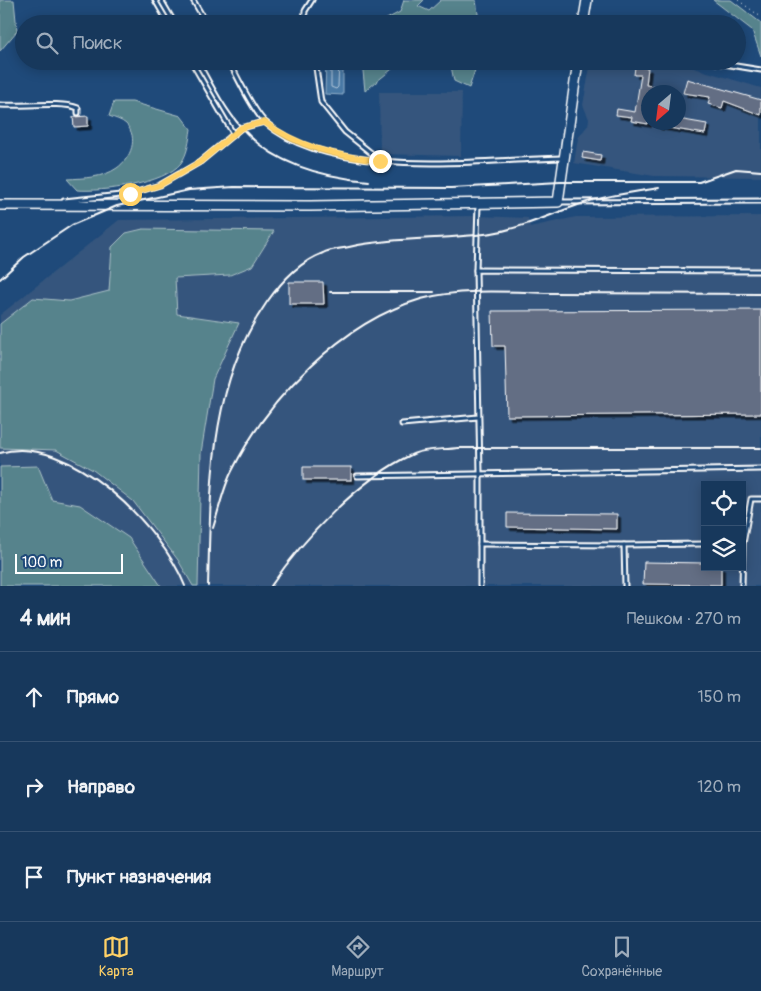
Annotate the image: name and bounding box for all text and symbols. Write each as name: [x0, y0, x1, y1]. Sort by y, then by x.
search box: [15, 15, 746, 70]
icon: search: [33, 29, 61, 57]
text: Поиск: [73, 31, 123, 55]
north arrow: [641, 85, 686, 130]
route end: [369, 150, 392, 173]
route start: [119, 183, 142, 206]
map controls: [701, 481, 746, 571]
button: locate: [701, 481, 746, 526]
button: layers: [701, 526, 746, 571]
scale bar: [15, 551, 122, 574]
text: 100 m: [22, 554, 62, 571]
text: 4 мин: [20, 605, 70, 632]
text: Пешком · 270 m: [627, 609, 741, 629]
icon: ahead: [20, 683, 48, 711]
text: Прямо: [67, 685, 119, 709]
text: 150 m: [697, 687, 741, 707]
icon: right: [20, 773, 48, 801]
text: Направо: [67, 775, 135, 799]
text: 120 m: [697, 777, 741, 797]
icon: arrive: [20, 863, 48, 891]
text: Пункт назначения: [67, 865, 211, 889]
tab: Карта: [99, 933, 134, 980]
tab: Маршрут: [331, 933, 384, 980]
tab: Сохранённые: [581, 933, 662, 980]

